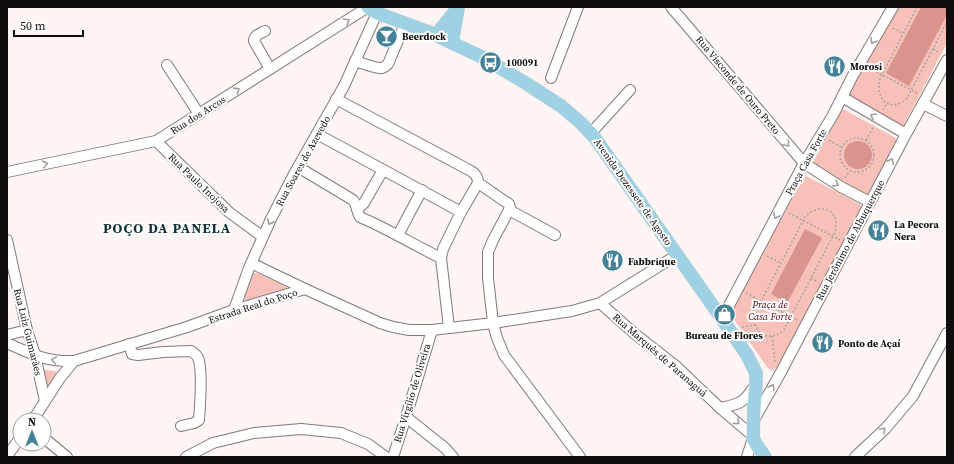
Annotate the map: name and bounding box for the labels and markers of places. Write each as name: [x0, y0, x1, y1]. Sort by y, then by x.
bar icon: Beerdock: [374, 23, 400, 49]
place label: Beerdock: [402, 30, 446, 43]
bus stop icon: 100091: [478, 49, 504, 75]
restaurant icon: Morosi: [822, 53, 848, 79]
place label: 100091: [506, 56, 539, 69]
place label: Morosi: [850, 60, 882, 73]
restaurant icon: La Pecora Nera: [866, 217, 892, 243]
place label: La Pecora Nera: [894, 218, 939, 243]
restaurant icon: Fabbrique: [600, 248, 626, 274]
place label: Fabbrique: [628, 255, 676, 268]
shop icon: Bureau de Flores: [711, 302, 737, 328]
place label: Bureau de Flores: [685, 329, 763, 342]
restaurant icon: Ponto de Açaí: [809, 330, 835, 356]
place label: Ponto de Açaí: [838, 337, 900, 350]

